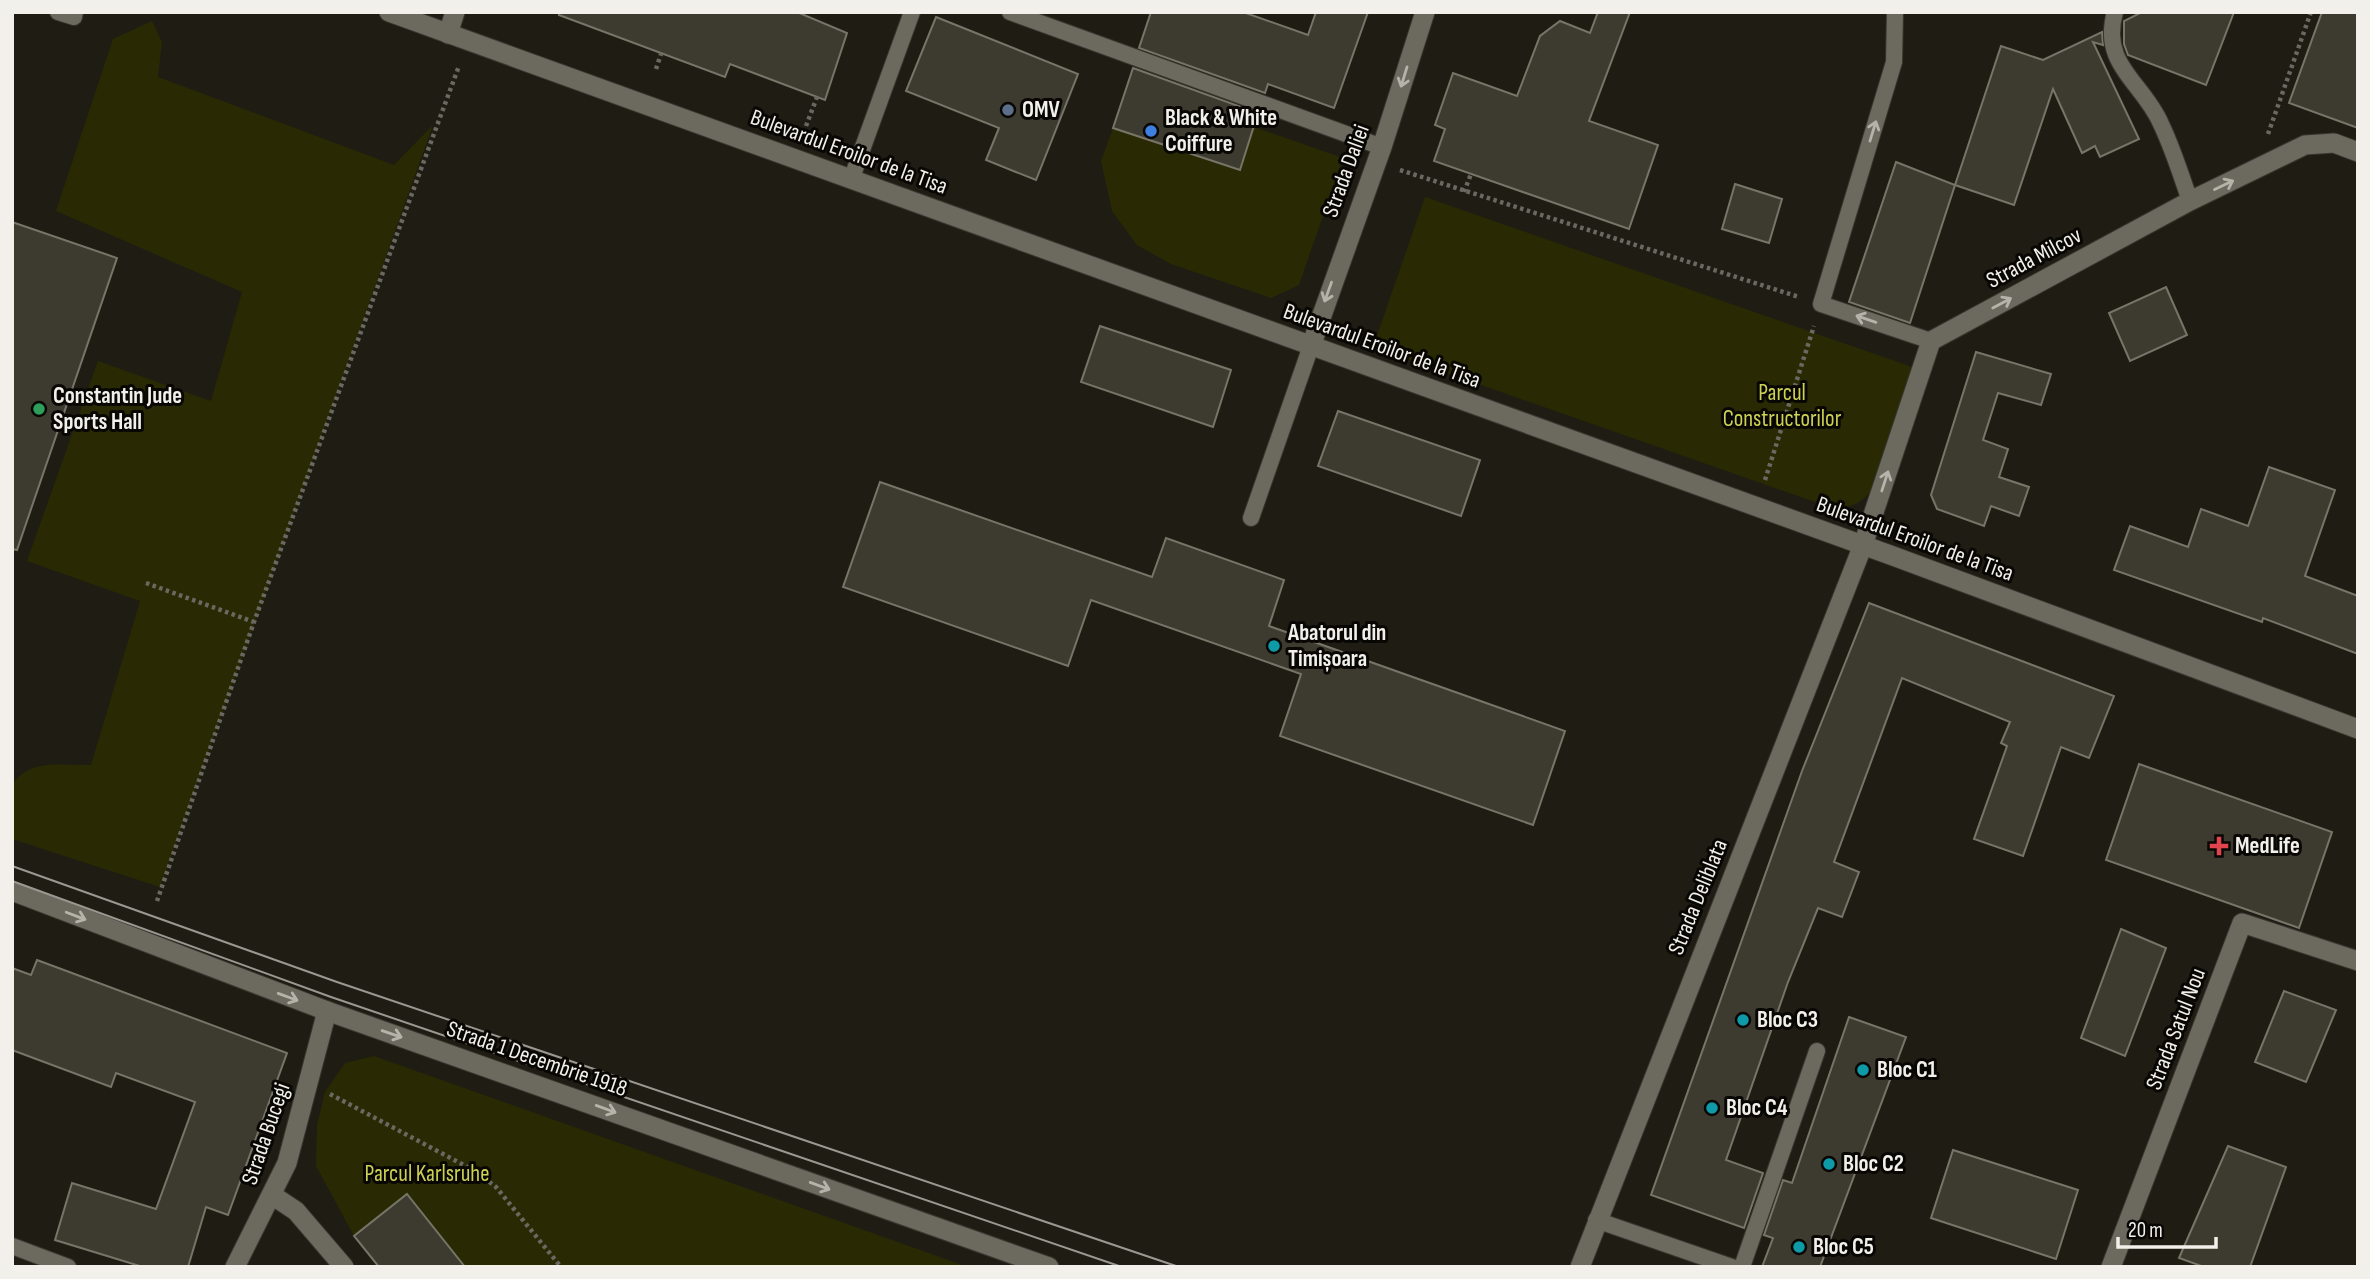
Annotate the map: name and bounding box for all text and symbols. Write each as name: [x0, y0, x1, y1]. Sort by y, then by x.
one-way arrow: [1397, 66, 1409, 88]
place label: OMV: [1022, 96, 1060, 124]
marker: OMV: [1000, 102, 1016, 118]
street label: Bulevardul Eroilor de la Tisa: [747, 103, 951, 201]
place label: Black & White Coiffure: [1165, 104, 1277, 158]
street label: Strada Daliei: [1316, 121, 1376, 221]
one-way arrow: [1868, 121, 1880, 143]
marker: Black & White Coiffure: [1143, 123, 1159, 139]
one-way arrow: [2213, 177, 2234, 191]
street label: Strada Milcov: [1982, 221, 2086, 295]
one-way arrow: [1321, 280, 1334, 302]
one-way arrow: [1991, 296, 2012, 309]
street label: Bulevardul Eroilor de la Tisa: [1280, 297, 1484, 395]
one-way arrow: [1856, 312, 1878, 324]
park label: Parcul Constructorilor: [1723, 379, 1842, 433]
place label: Constantin Jude Sports Hall: [53, 382, 182, 436]
marker: Constantin Jude Sports Hall: [31, 401, 47, 417]
one-way arrow: [1879, 470, 1892, 492]
street label: Bulevardul Eroilor de la Tisa: [1813, 490, 2017, 588]
place label: Abatorul din Timișoara: [1287, 619, 1386, 673]
marker: Abatorul din Timișoara: [1266, 638, 1282, 654]
place label: MedLife: [2235, 832, 2300, 860]
street label: Strada Deliblata: [1662, 835, 1734, 959]
marker: MedLife: [2209, 836, 2229, 856]
one-way arrow: [64, 910, 86, 923]
street label: Strada Satul Nou: [2140, 964, 2212, 1094]
one-way arrow: [277, 992, 299, 1004]
place label: Bloc C3: [1757, 1006, 1818, 1034]
marker: Bloc C3: [1735, 1012, 1751, 1028]
street label: Strada 1 Decembrie 1918: [443, 1015, 631, 1103]
one-way arrow: [380, 1029, 402, 1041]
place label: Bloc C1: [1877, 1056, 1937, 1084]
marker: Bloc C1: [1855, 1062, 1871, 1078]
street label: Strada Bucegi: [236, 1079, 296, 1189]
place label: Bloc C4: [1726, 1094, 1788, 1122]
marker: Bloc C4: [1704, 1100, 1720, 1116]
one-way arrow: [595, 1104, 617, 1117]
place label: Bloc C2: [1843, 1150, 1904, 1178]
marker: Bloc C2: [1821, 1156, 1837, 1172]
park label: Parcul Karlsruhe: [365, 1160, 489, 1188]
one-way arrow: [809, 1181, 831, 1193]
scale bar: [2118, 1206, 2216, 1250]
text: 20 m: [2128, 1218, 2163, 1243]
place label: Bloc C5: [1813, 1233, 1874, 1261]
marker: Bloc C5: [1791, 1239, 1807, 1255]

